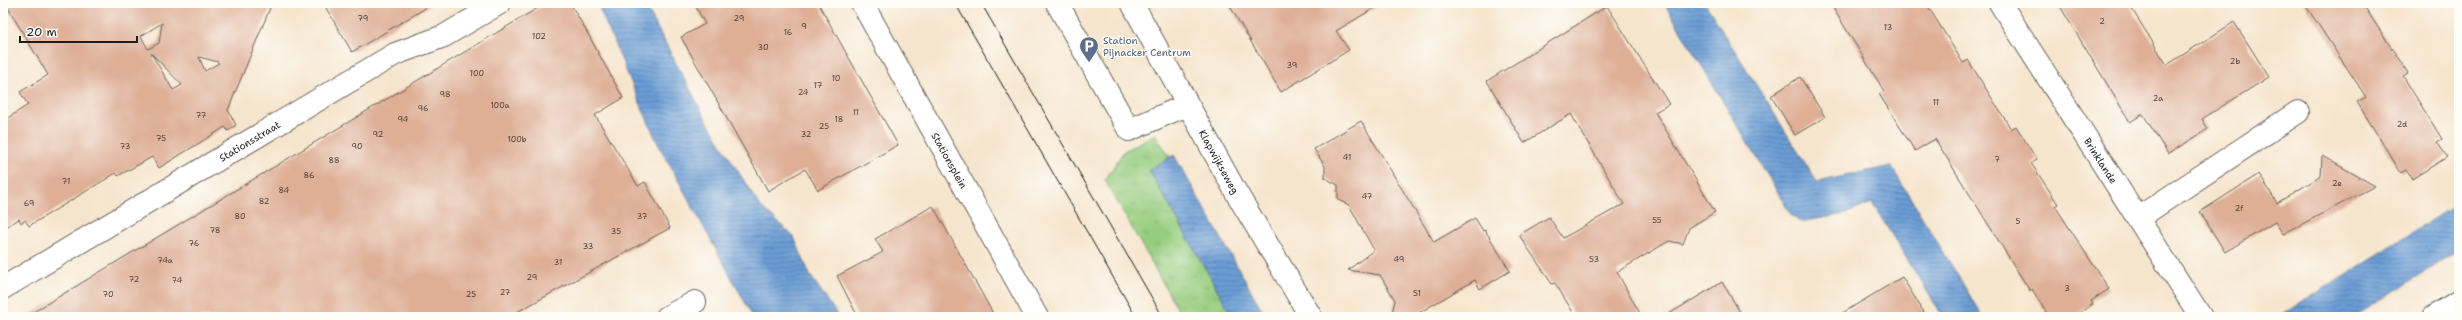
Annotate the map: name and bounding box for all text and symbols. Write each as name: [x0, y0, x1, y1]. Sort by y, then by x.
house number: 79: [358, 13, 368, 24]
house number: 29: [734, 13, 744, 24]
house number: 2: [2099, 16, 2105, 27]
scale bar: [20, 18, 137, 44]
house number: 9: [801, 21, 807, 32]
house number: 13: [1884, 22, 1892, 33]
text: 20 m: [26, 24, 57, 40]
house number: 16: [784, 27, 793, 38]
house number: 102: [532, 31, 546, 42]
place label: Station Pijnacker Centrum: [1103, 34, 1191, 59]
parking icon: Station Pijnacker Centrum: [1078, 35, 1100, 63]
house number: 30: [757, 42, 769, 53]
house number: 2b: [2230, 56, 2240, 67]
house number: 39: [1287, 60, 1297, 71]
house number: 100: [470, 68, 484, 79]
house number: 10: [832, 73, 840, 84]
house number: 17: [814, 80, 823, 91]
house number: 24: [798, 87, 809, 98]
house number: 98: [439, 89, 451, 100]
house number: 2a: [2153, 93, 2163, 104]
house number: 11: [1933, 97, 1939, 108]
house number: 100a: [490, 100, 510, 111]
house number: 96: [417, 103, 429, 114]
house number: 11: [853, 107, 859, 118]
house number: 77: [196, 110, 207, 121]
house number: 94: [398, 114, 409, 125]
house number: 18: [835, 114, 843, 125]
street label: Stationsstraat: [216, 118, 282, 164]
house number: 2d: [2397, 119, 2407, 130]
house number: 25: [819, 121, 829, 132]
street label: Klapwijkseweg: [1196, 127, 1242, 196]
house number: 92: [373, 129, 384, 140]
house number: 32: [801, 129, 812, 140]
street label: Stationsplein: [929, 130, 970, 191]
house number: 75: [156, 133, 166, 144]
house number: 100b: [508, 134, 527, 145]
street label: Brinklande: [2081, 135, 2120, 186]
house number: 73: [120, 141, 130, 152]
house number: 90: [351, 141, 363, 152]
house number: 41: [1343, 152, 1351, 163]
house number: 7: [1994, 154, 2000, 165]
house number: 88: [328, 155, 340, 166]
house number: 86: [304, 170, 315, 181]
house number: 71: [62, 176, 70, 187]
house number: 2e: [2332, 178, 2342, 189]
house number: 84: [279, 185, 290, 196]
house number: 47: [1362, 191, 1373, 202]
house number: 82: [259, 196, 270, 207]
house number: 69: [24, 198, 34, 209]
house number: 2f: [2235, 203, 2244, 214]
house number: 80: [234, 211, 246, 222]
house number: 37: [637, 211, 648, 222]
house number: 55: [1652, 215, 1662, 226]
house number: 5: [2016, 216, 2021, 227]
house number: 78: [210, 225, 220, 236]
house number: 35: [611, 226, 621, 237]
house number: 76: [189, 238, 200, 249]
house number: 33: [583, 241, 593, 252]
house number: 49: [1394, 254, 1404, 265]
house number: 53: [1589, 254, 1599, 265]
house number: 74a: [157, 255, 173, 266]
house number: 31: [554, 257, 562, 268]
house number: 29: [527, 272, 537, 283]
house number: 72: [129, 274, 140, 285]
house number: 74: [172, 275, 183, 286]
house number: 3: [2064, 283, 2070, 294]
house number: 27: [500, 287, 511, 298]
house number: 51: [1413, 288, 1421, 299]
house number: 70: [102, 289, 114, 300]
house number: 25: [466, 289, 476, 300]

